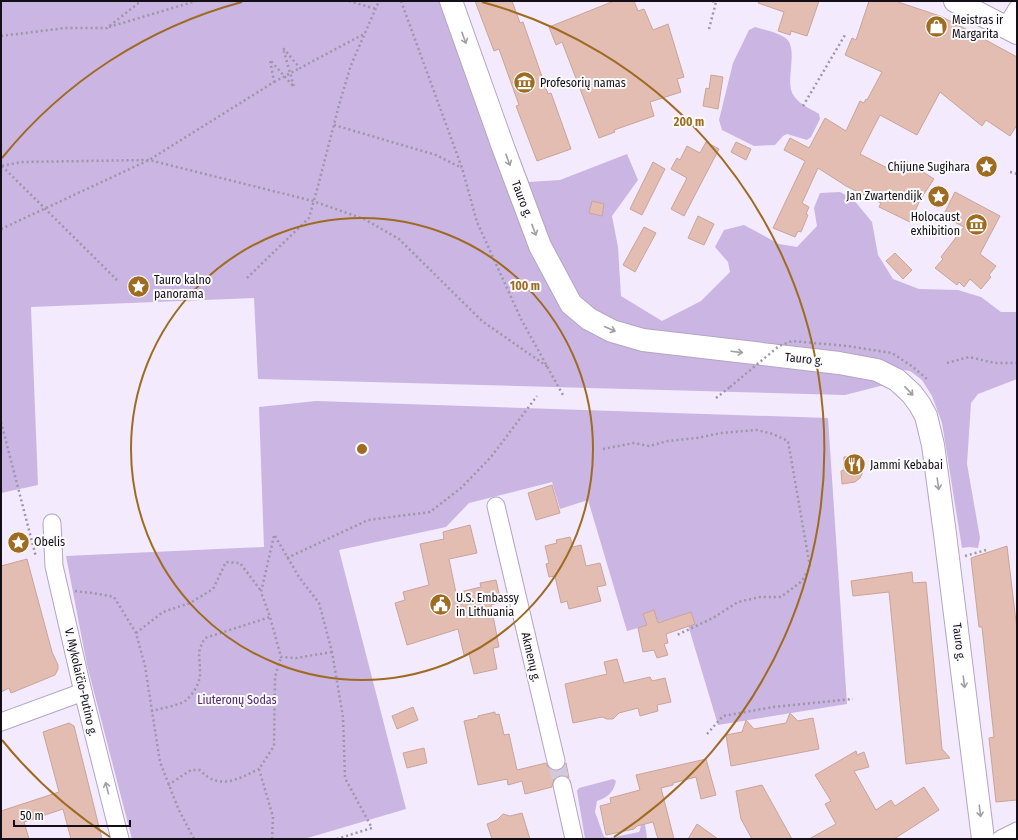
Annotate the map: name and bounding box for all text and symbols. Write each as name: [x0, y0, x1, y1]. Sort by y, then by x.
place label: Meistras ir Margarita: [952, 13, 1004, 41]
shop icon: Meistras ir Margarita: [924, 14, 950, 40]
one-way arrow: [461, 31, 469, 43]
museum icon: Profesorių namas: [512, 70, 538, 96]
place label: Profesorių namas: [540, 76, 626, 90]
text: 200 m: [673, 115, 704, 129]
one-way arrow: [504, 154, 512, 166]
place icon: Chijune Sugihara: [973, 154, 999, 180]
place label: Chijune Sugihara: [888, 160, 970, 174]
street label: Tauro g.: [509, 179, 536, 220]
place icon: Jan Zwartendijk: [925, 183, 951, 209]
place label: Jan Zwartendijk: [846, 189, 922, 203]
place label: Holocaust exhibition: [911, 210, 960, 238]
museum icon: Holocaust exhibition: [963, 211, 989, 237]
one-way arrow: [530, 223, 538, 235]
place label: Tauro kalno panorama: [154, 273, 211, 301]
place icon: Tauro kalno panorama: [126, 274, 152, 300]
text: 100 m: [510, 279, 540, 293]
one-way arrow: [603, 326, 615, 334]
one-way arrow: [730, 348, 743, 356]
street label: Tauro g.: [784, 350, 824, 368]
one-way arrow: [904, 386, 913, 396]
centre of rings: [355, 442, 369, 456]
restaurant icon: Jammi Kebabai: [841, 452, 867, 478]
place label: Jammi Kebabai: [870, 458, 943, 472]
one-way arrow: [934, 477, 942, 490]
place icon: Obelis: [6, 529, 32, 555]
place label: Obelis: [34, 535, 65, 549]
place label: U.S. Embassy in Lithuania: [456, 591, 520, 619]
public building icon: U.S. Embassy in Lithuania: [427, 592, 453, 618]
street label: Tauro g.: [950, 622, 968, 662]
street label: V. Mykolaičio-Putino g.: [62, 627, 100, 738]
street label: Akmenų g.: [518, 631, 544, 684]
one-way arrow: [960, 675, 968, 688]
park label: Liuteronų Sodas: [197, 693, 277, 707]
one-way arrow: [103, 781, 110, 794]
scale bar: [14, 802, 130, 828]
one-way arrow: [976, 804, 984, 817]
text: 50 m: [20, 809, 44, 823]

